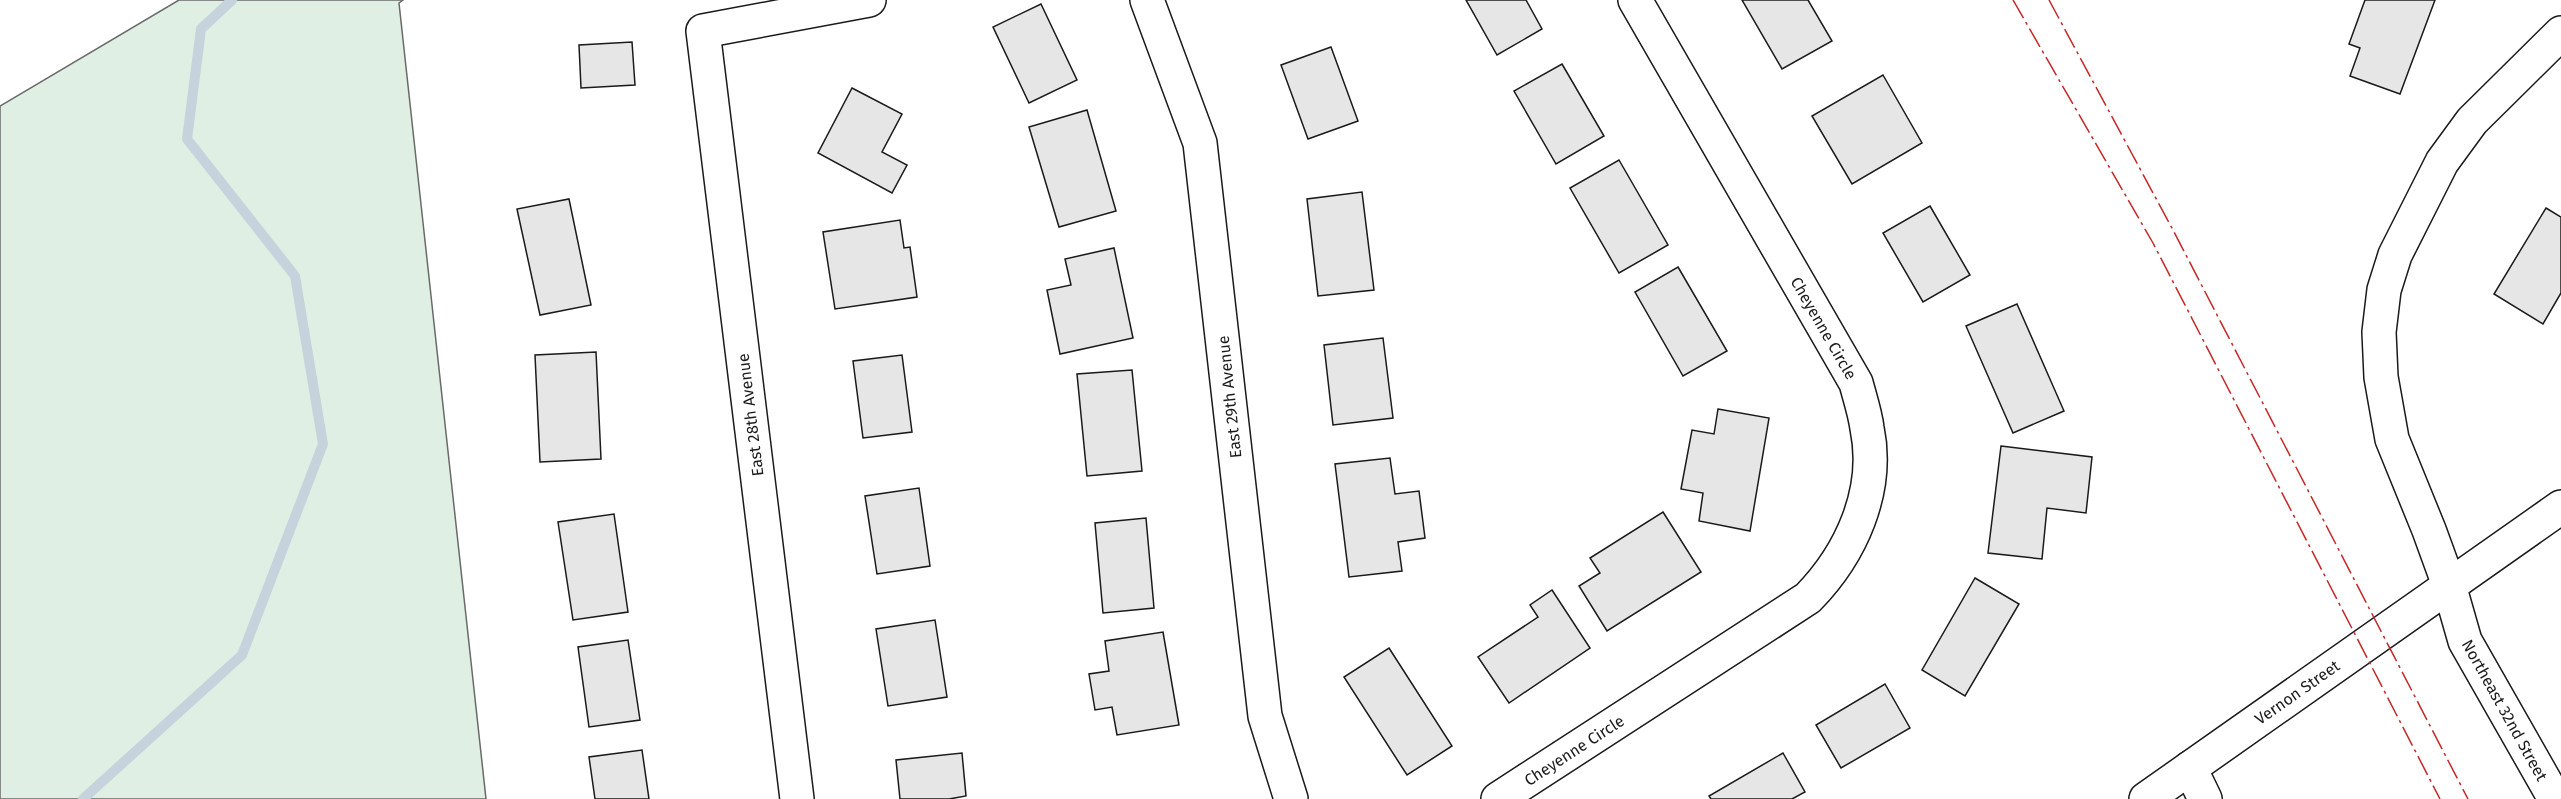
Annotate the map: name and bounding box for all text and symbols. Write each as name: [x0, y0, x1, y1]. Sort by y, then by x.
street label: Cheyenne Circle: [1787, 274, 1861, 383]
street label: East 29th Avenue: [1214, 335, 1245, 459]
street label: East 28th Avenue: [734, 352, 767, 477]
street label: Northeast 32nd Street: [2458, 636, 2551, 784]
street label: Vernon Street: [2251, 656, 2344, 729]
street label: Cheyenne Circle: [1521, 711, 1628, 790]

